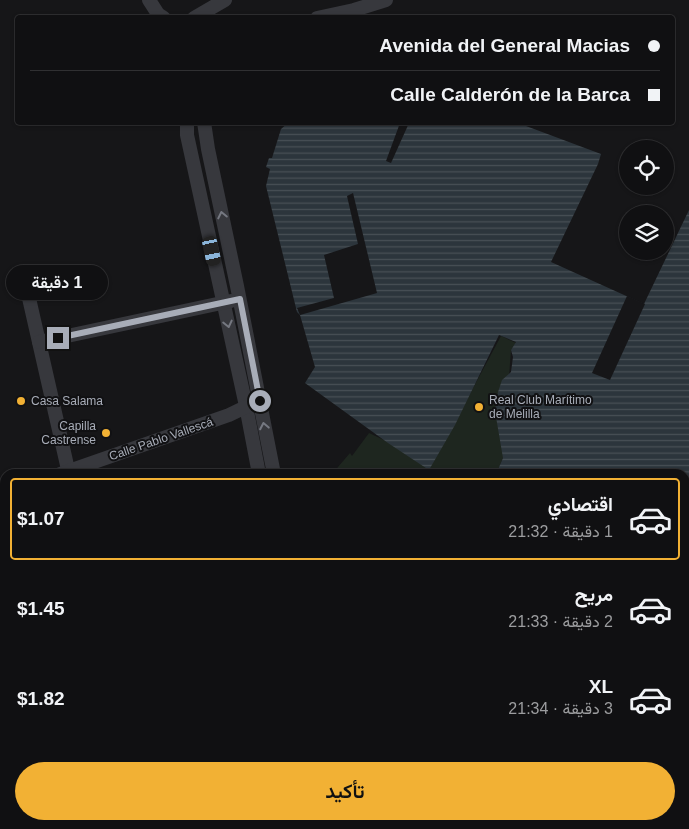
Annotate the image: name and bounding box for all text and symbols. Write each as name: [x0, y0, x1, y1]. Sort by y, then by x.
text: Avenida del General Macias: [379, 35, 630, 56]
text: Calle Calderón de la Barca: [390, 84, 630, 105]
map controls: [619, 140, 674, 260]
button: locate: [619, 140, 674, 195]
button: layers: [619, 205, 674, 260]
one-way arrow: [217, 211, 228, 220]
car: [201, 235, 222, 267]
callout: 1 دقيقة: [7, 266, 109, 300]
text: 1 دقيقة: [32, 274, 82, 291]
one-way arrow: [222, 320, 233, 329]
route end: [47, 327, 69, 349]
route start: [249, 390, 271, 412]
place label: Real Club Marítimo de Melilla: [489, 393, 592, 421]
place label: Casa Salama: [31, 394, 103, 408]
marker: Casa Salama: [15, 395, 27, 407]
marker: Real Club Marítimo de Melilla: [473, 401, 485, 413]
street label: Calle Pablo Vallescá: [107, 415, 215, 463]
place label: Capilla Castrense: [41, 419, 96, 447]
one-way arrow: [260, 422, 270, 430]
marker: Capilla Castrense: [100, 427, 112, 439]
text: اقتصادي: [548, 494, 613, 515]
icon: car: [628, 497, 673, 542]
text: $1.07: [17, 508, 65, 529]
text: 1 دقيقة · 21:32: [508, 523, 613, 540]
text: مريح: [575, 584, 613, 605]
icon: car: [628, 587, 673, 632]
text: $1.45: [17, 598, 65, 619]
text: 2 دقيقة · 21:33: [508, 613, 613, 630]
text: XL: [589, 676, 613, 697]
icon: car: [628, 677, 673, 722]
text: $1.82: [17, 688, 65, 709]
text: 3 دقيقة · 21:34: [508, 700, 613, 717]
button: تأكيد: [15, 762, 675, 820]

